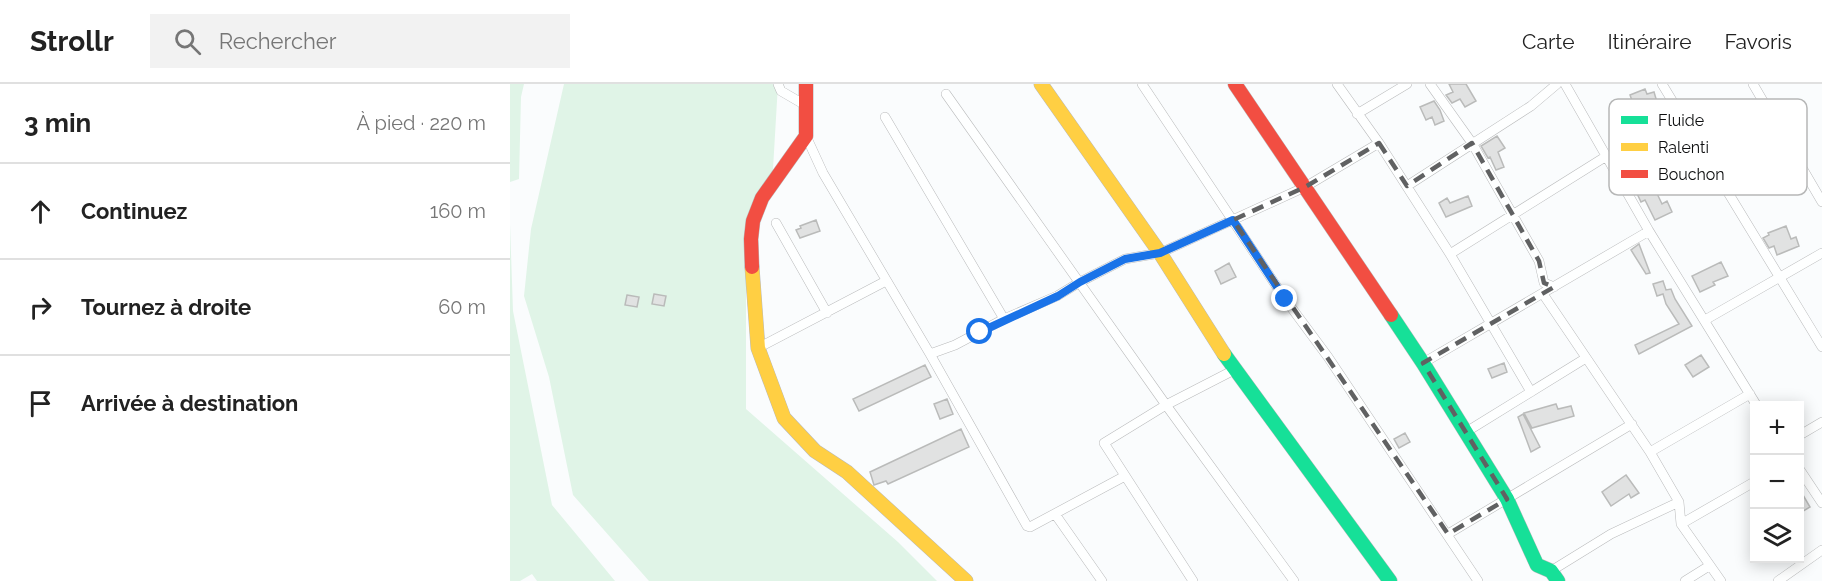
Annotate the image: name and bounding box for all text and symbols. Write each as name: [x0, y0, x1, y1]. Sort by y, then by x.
search box: [150, 14, 570, 68]
text: Strollr: [30, 25, 114, 58]
icon: search: [171, 25, 204, 58]
text: Rechercher: [219, 28, 336, 54]
text: Carte: [1522, 29, 1574, 54]
text: Itinéraire: [1607, 29, 1691, 54]
text: Favoris: [1724, 29, 1792, 54]
legend: [1609, 99, 1807, 195]
text: 3 min: [24, 108, 91, 138]
text: À pied · 220 m: [357, 111, 486, 135]
text: Fluide: [1658, 111, 1704, 130]
text: Ralenti: [1658, 138, 1709, 157]
text: Bouchon: [1658, 165, 1725, 184]
icon: ahead: [24, 195, 57, 228]
text: Continuez: [81, 198, 187, 224]
text: 160 m: [430, 199, 486, 223]
route end: [1271, 285, 1297, 311]
icon: right: [24, 291, 57, 324]
text: Tournez à droite: [81, 294, 251, 320]
text: 60 m: [438, 295, 486, 319]
route start: [966, 318, 992, 344]
icon: arrive: [24, 387, 57, 420]
text: Arrivée à destination: [81, 390, 298, 416]
map controls: [1750, 401, 1804, 563]
button: +: [1750, 401, 1804, 455]
button: −: [1750, 455, 1804, 509]
button: layers: [1750, 509, 1804, 563]

